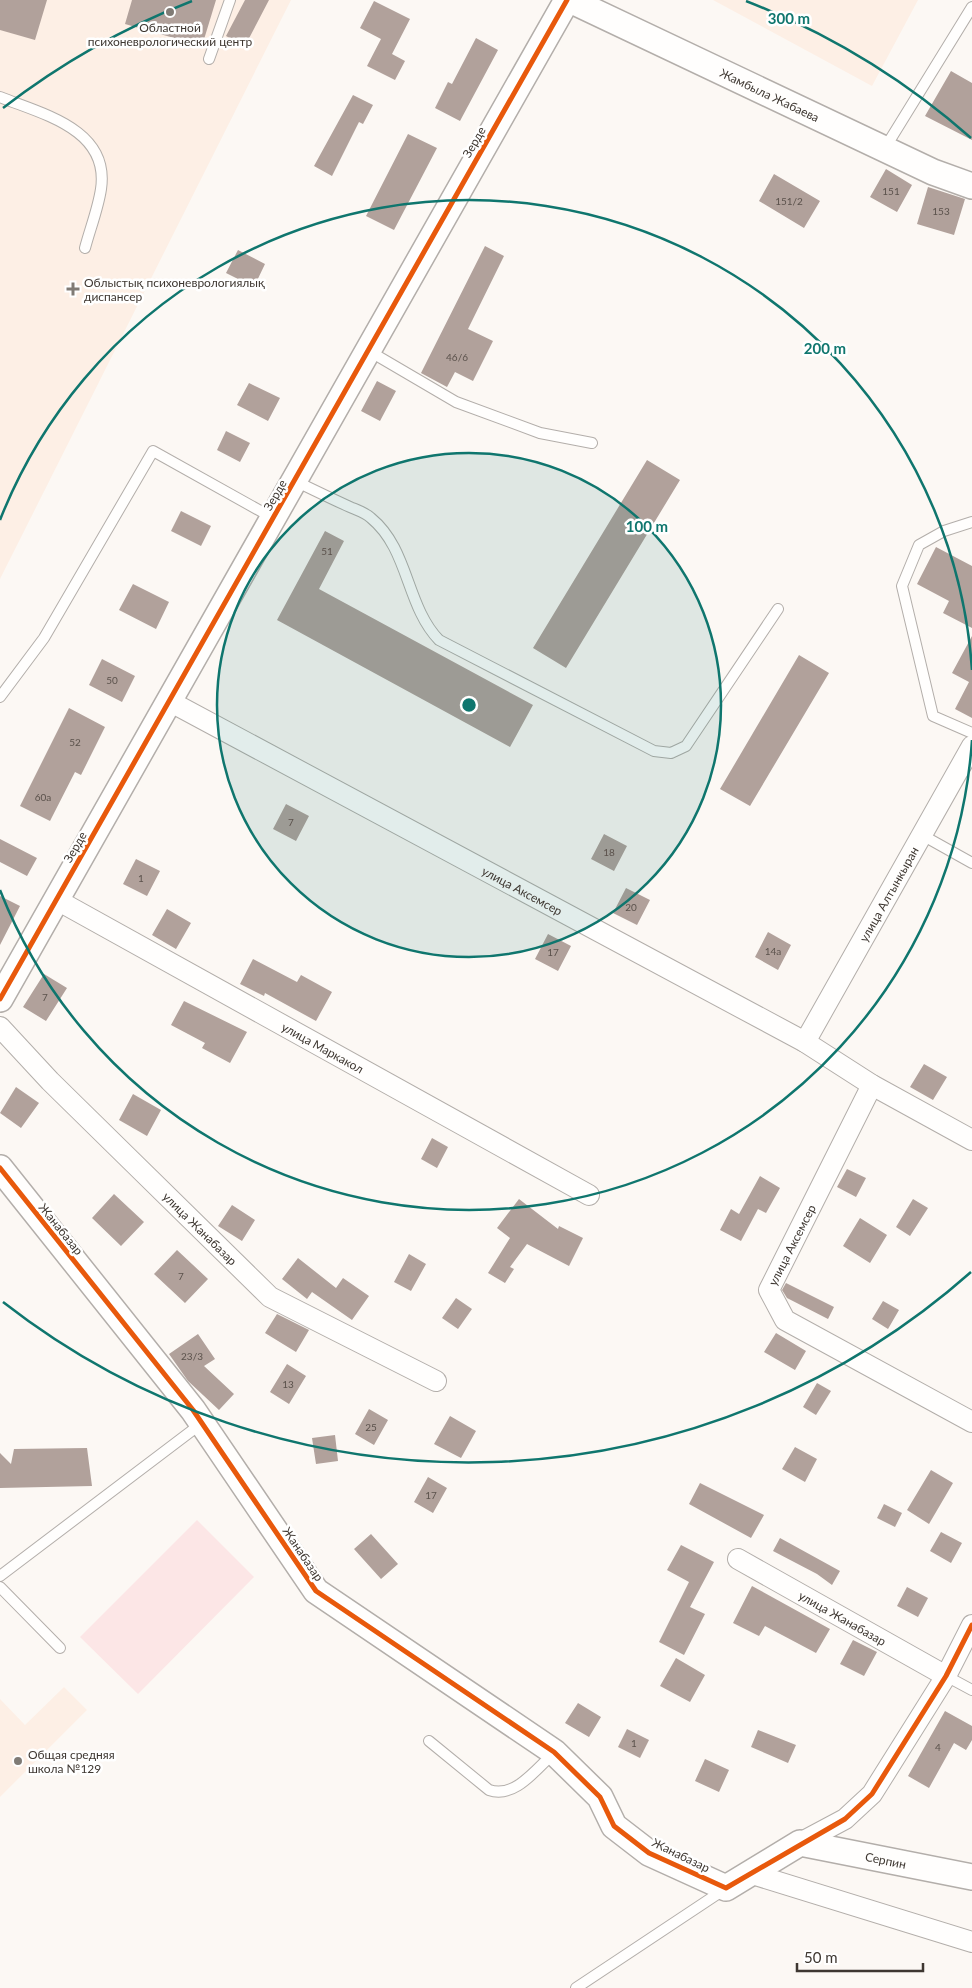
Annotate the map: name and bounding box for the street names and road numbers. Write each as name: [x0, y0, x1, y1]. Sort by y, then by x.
street label: Жамбыла Жабаева: [718, 65, 822, 125]
street label: Зерде: [459, 124, 489, 160]
street label: Зерде: [260, 477, 290, 513]
street label: Зерде: [60, 829, 90, 865]
street label: улица Алтынкыран: [856, 844, 921, 944]
street label: улица Аксемсер: [480, 863, 565, 918]
street label: улица Маркакол: [279, 1019, 366, 1076]
street label: улица Жанабазар: [160, 1189, 241, 1268]
street label: Жанабазар: [36, 1200, 87, 1258]
street label: улица Аксемсер: [765, 1202, 819, 1288]
street label: Жанабазар: [279, 1524, 327, 1584]
street label: улица Жанабазар: [796, 1587, 889, 1649]
street label: Жанабазар: [650, 1835, 712, 1875]
street label: Серпин: [864, 1849, 907, 1871]

